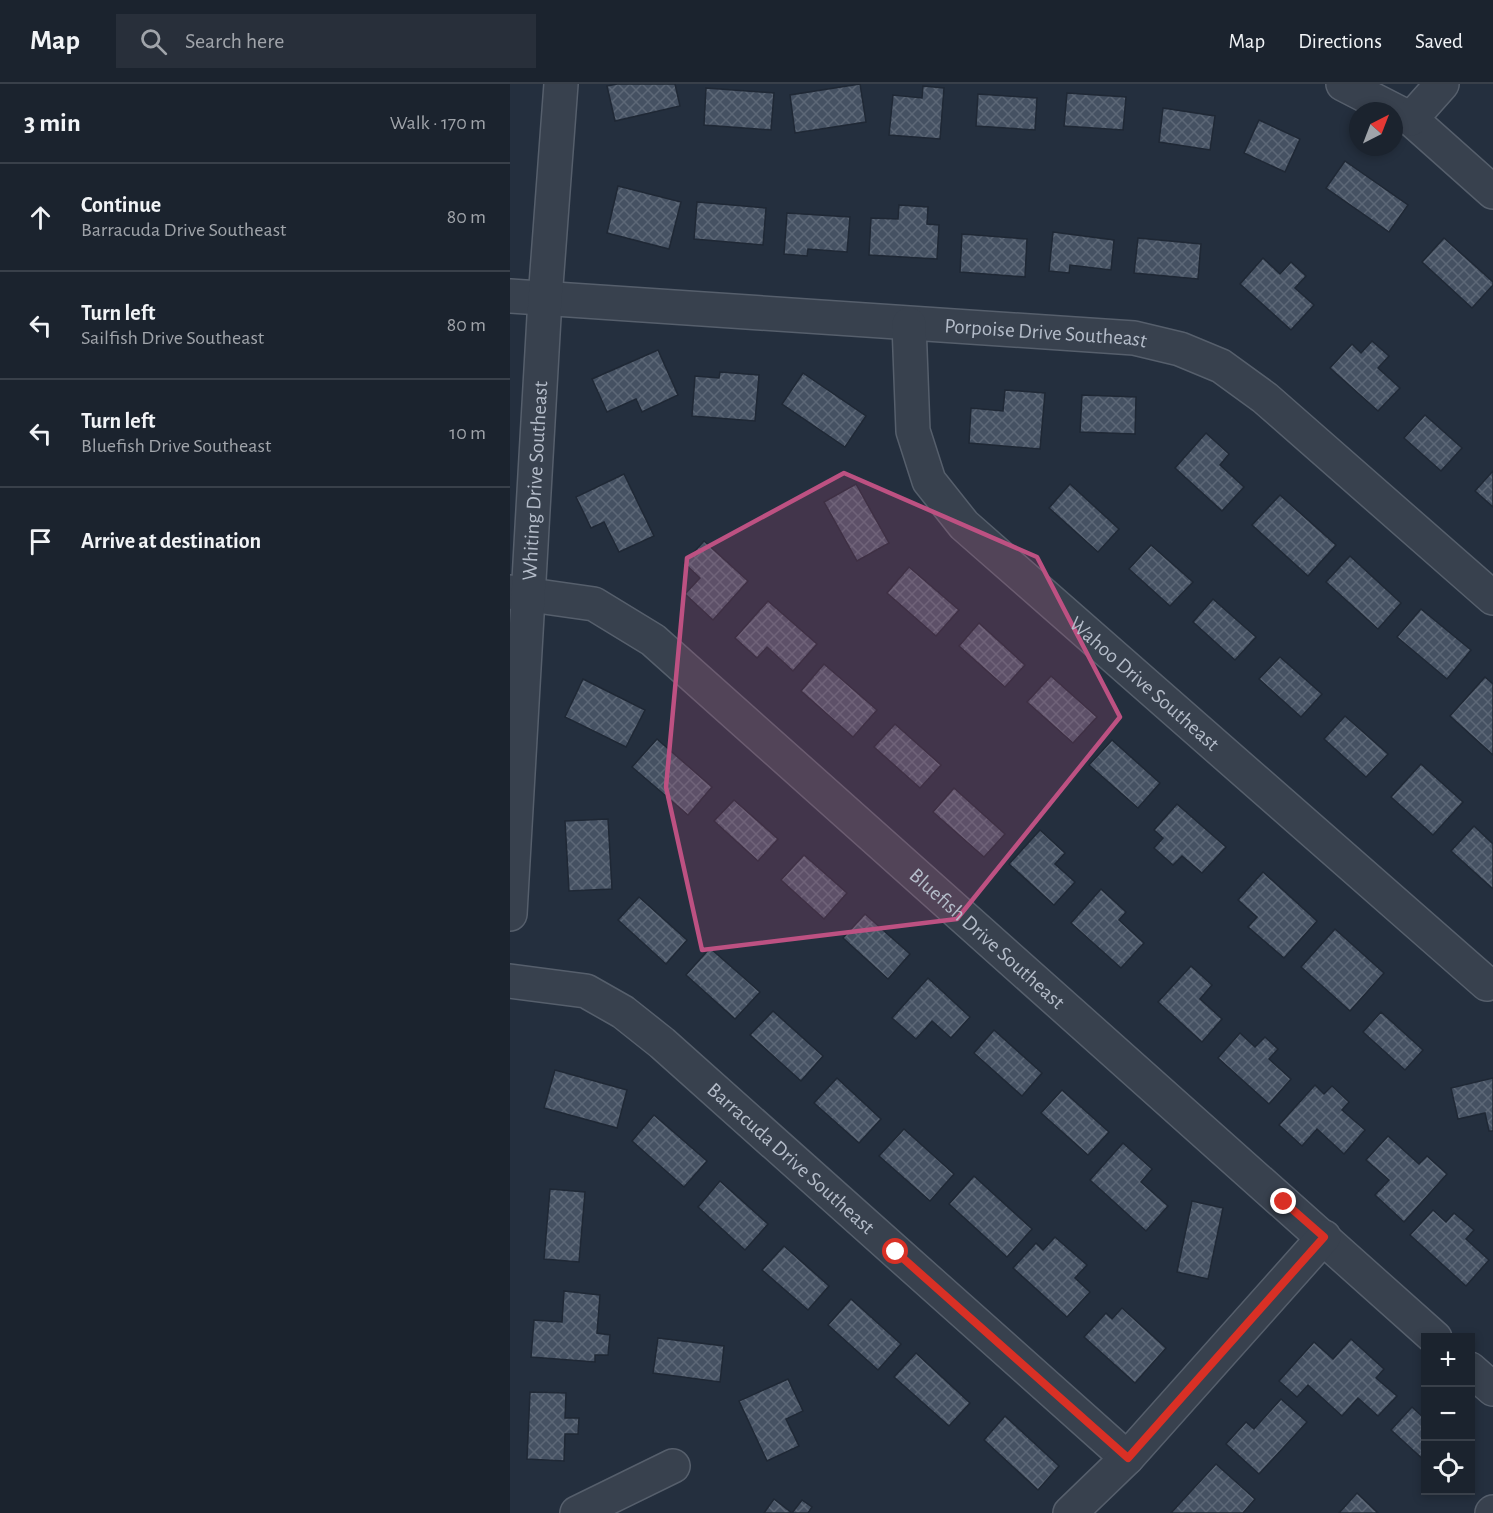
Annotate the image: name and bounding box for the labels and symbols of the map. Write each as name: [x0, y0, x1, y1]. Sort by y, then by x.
north arrow: [1349, 102, 1403, 156]
street label: Porpoise Drive Southeast: [944, 315, 1149, 352]
street label: Whiting Drive Southeast: [519, 380, 551, 581]
street label: Wahoo Drive Southeast: [1065, 613, 1223, 755]
street label: Bluefish Drive Southeast: [905, 864, 1069, 1013]
street label: Barracuda Drive Southeast: [703, 1079, 878, 1238]
route end: [1270, 1188, 1296, 1214]
route start: [882, 1238, 908, 1264]

